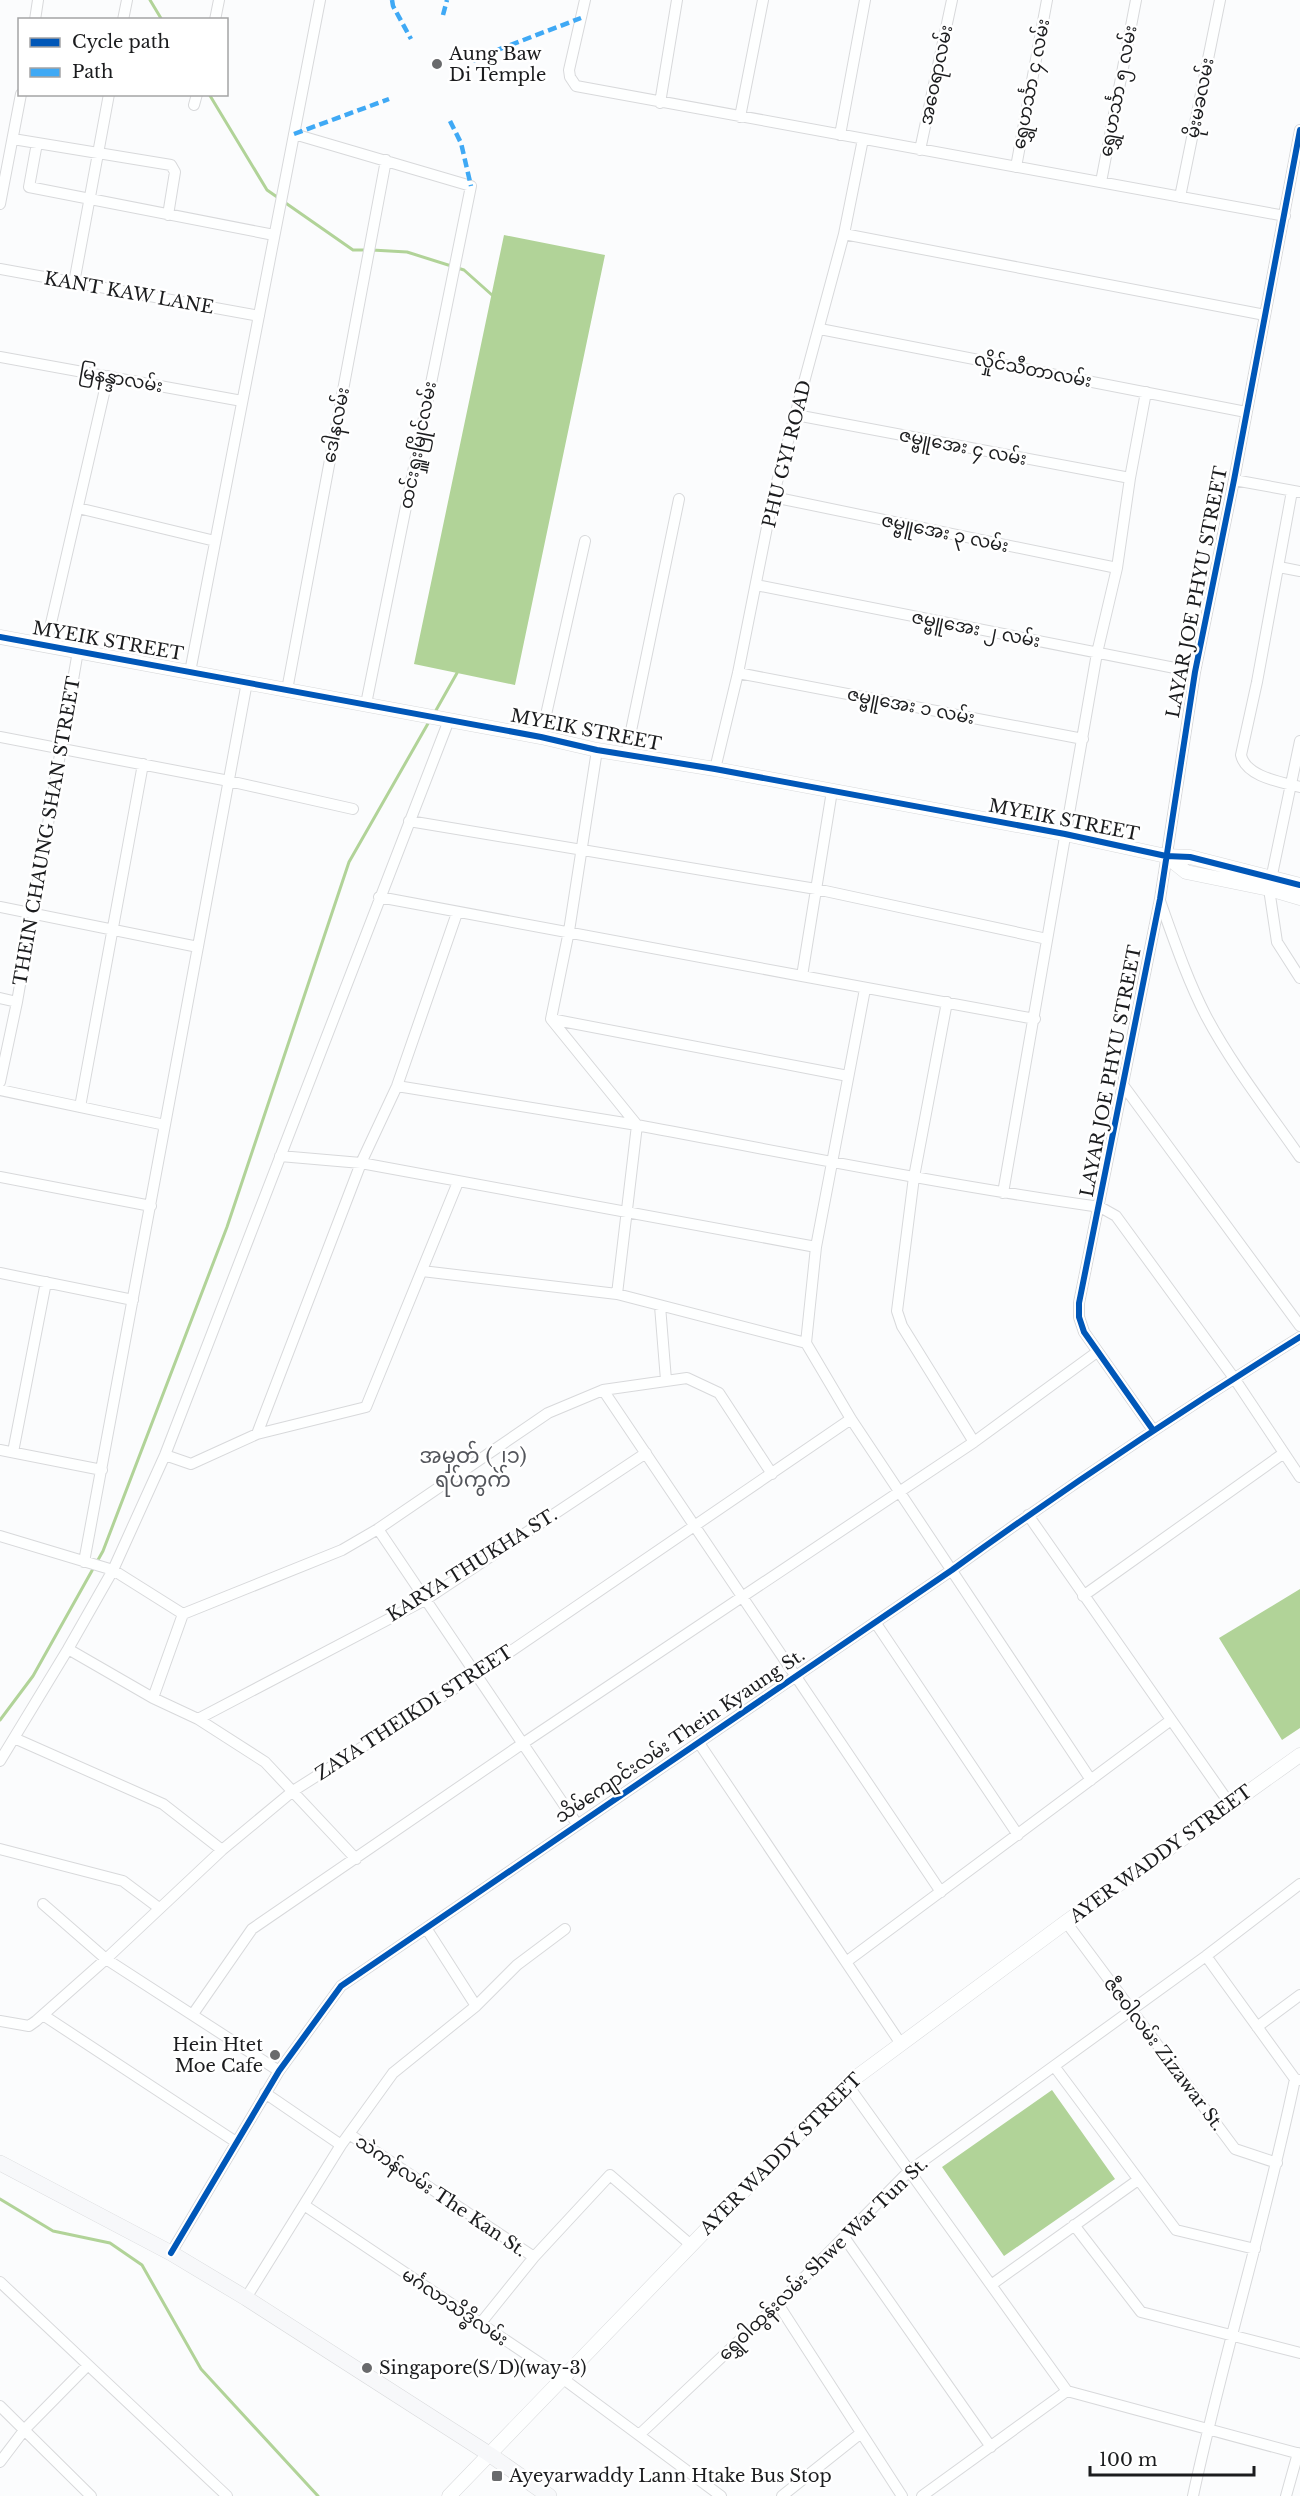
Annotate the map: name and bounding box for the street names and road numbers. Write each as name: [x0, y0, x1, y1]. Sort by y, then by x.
street label: ရွှေဟင်္သာ ၄ လမ်း: [1006, 17, 1058, 152]
street label: အဝေရာလမ်း: [913, 23, 961, 128]
street label: ရွှေဟင်္သာ ၅ လမ်း: [1093, 23, 1145, 159]
street label: မိုးမခလမ်း: [1178, 55, 1222, 141]
street label: KANT KAW LANE: [43, 267, 215, 319]
street label: လှိုင်သီတာလမ်း: [972, 345, 1094, 396]
street label: မြနန္ဒာလမ်း: [77, 359, 165, 402]
street label: PHU GYI ROAD: [758, 378, 816, 530]
street label: ထင်းရှူးမြိုင်လမ်း: [392, 379, 445, 511]
street label: ဒေါနလမ်း: [316, 385, 358, 465]
street label: ဇမ္ဗူအေး ၄ လမ်း: [897, 422, 1029, 475]
street label: LAYAR JOE PHYU STREET: [1162, 464, 1232, 720]
street label: ဇမ္ဗူအေး ၃ လမ်း: [878, 507, 1011, 562]
street label: ဇမ္ဗူအေး ၂ လမ်း: [909, 604, 1043, 657]
street label: MYEIK STREET: [31, 617, 186, 665]
street label: THEIN CHAUNG SHAN STREET: [9, 674, 85, 987]
street label: ဇမ္ဗူအေး ၁ လမ်း: [844, 681, 977, 734]
street label: MYEIK STREET: [509, 705, 664, 755]
street label: MYEIK STREET: [987, 795, 1142, 845]
street label: LAYAR JOE PHYU STREET: [1076, 943, 1146, 1199]
street label: KARYA THUKHA ST.: [383, 1504, 561, 1626]
street label: ZAYA THEIKDI STREET: [311, 1641, 517, 1785]
street label: သိမ်ကျောင်းလမ်း Thein Kyaung St.: [549, 1642, 811, 1831]
street label: AYER WADDY STREET: [1065, 1780, 1257, 1928]
street label: ဇီဇဝါလမ်း Zizawar St.: [1099, 1971, 1231, 2135]
street label: AYER WADDY STREET: [695, 2068, 867, 2240]
street label: သဲကန်လမ်း The Kan St.: [349, 2129, 532, 2265]
street label: ရွှေဝါထွန်းလမ်း Shwe War Tun St.: [712, 2151, 935, 2368]
street label: မင်္ဂလာသိဒ္ဓိလမ်း: [395, 2261, 514, 2354]

